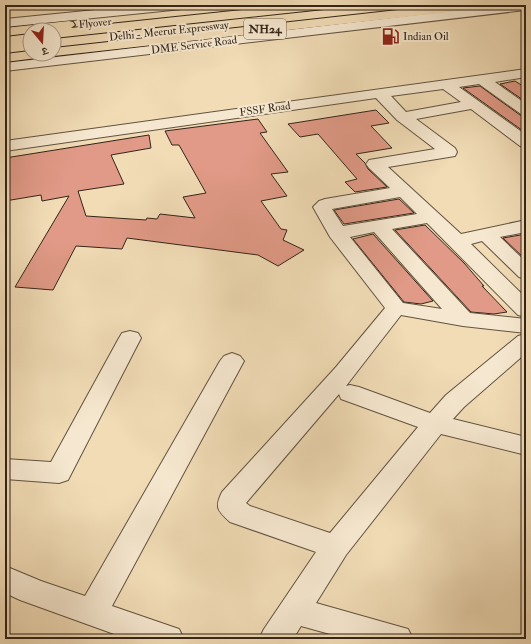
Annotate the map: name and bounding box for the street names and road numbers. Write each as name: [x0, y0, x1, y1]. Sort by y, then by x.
street label: Flyover: [78, 15, 113, 32]
street label: Delhi - Meerut Expressway: [109, 18, 230, 45]
road number: NH24: [244, 19, 286, 39]
street label: DME Service Road: [150, 33, 238, 57]
street label: FSSF Road: [239, 99, 292, 119]

